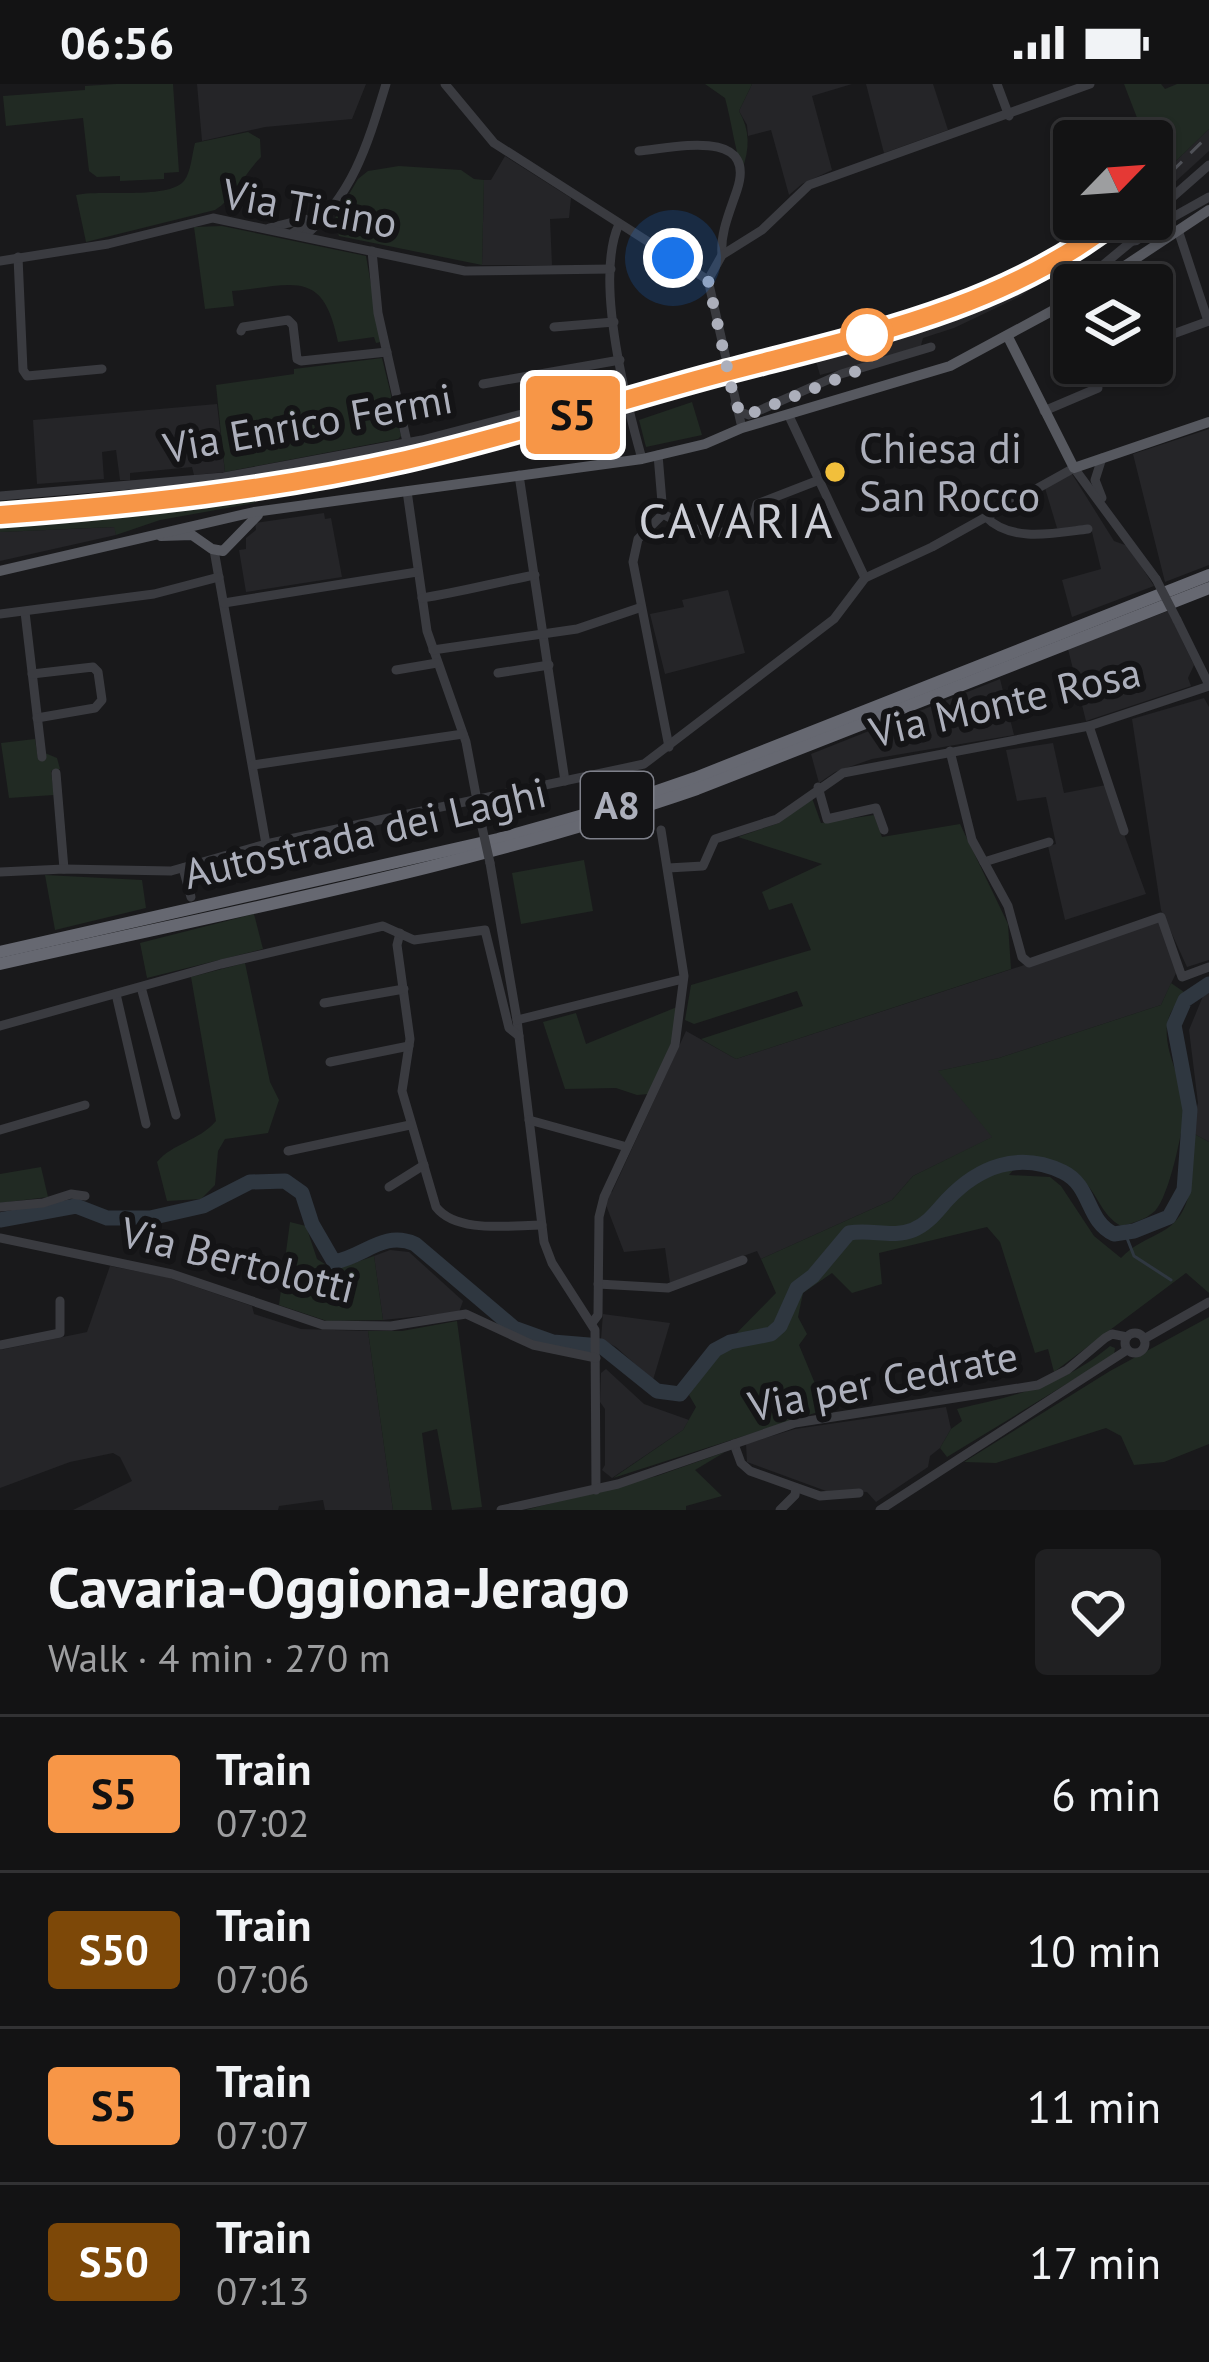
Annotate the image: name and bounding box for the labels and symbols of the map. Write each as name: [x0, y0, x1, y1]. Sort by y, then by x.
north arrow: [1053, 120, 1173, 240]
street label: Via Ticino: [218, 165, 402, 250]
your location: [643, 228, 703, 288]
unlabelled marker: [842, 310, 892, 360]
street label: Via Enrico Fermi: [158, 370, 457, 475]
line badge: S5: [519, 376, 627, 454]
place label: Chiesa di San Rocco: [859, 420, 1040, 523]
marker: Chiesa di San Rocco: [822, 459, 848, 485]
district label: CAVARIA: [639, 489, 835, 551]
street label: Via Monte Rosa: [863, 644, 1146, 760]
street label: Autostrada dei Laghi: [178, 764, 551, 901]
road number: A8: [581, 772, 653, 838]
street label: Via Bertolotti: [114, 1204, 361, 1315]
street label: Via per Cedrate: [742, 1327, 1022, 1434]

